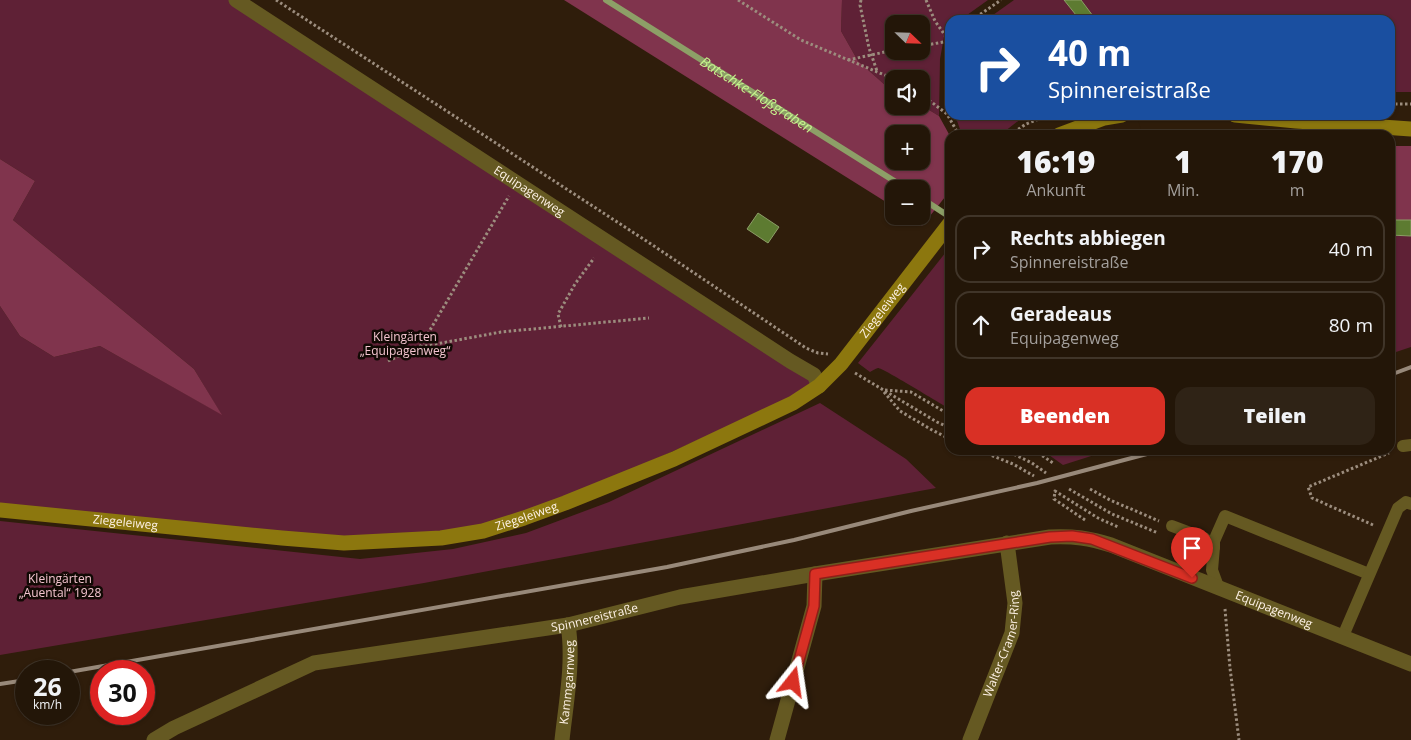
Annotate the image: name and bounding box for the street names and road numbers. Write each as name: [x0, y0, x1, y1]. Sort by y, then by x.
street label: Equipagenweg: [491, 161, 569, 220]
street label: Ziegeleiweg: [855, 279, 909, 341]
street label: Ziegeleiweg: [493, 497, 560, 535]
street label: Ziegeleiweg: [92, 510, 159, 534]
street label: Equipagenweg: [1233, 586, 1316, 632]
street label: Walter-Cramer-Ring: [979, 589, 1023, 700]
street label: Spinnereistraße: [550, 599, 640, 635]
street label: Kammgarnweg: [555, 639, 578, 725]

